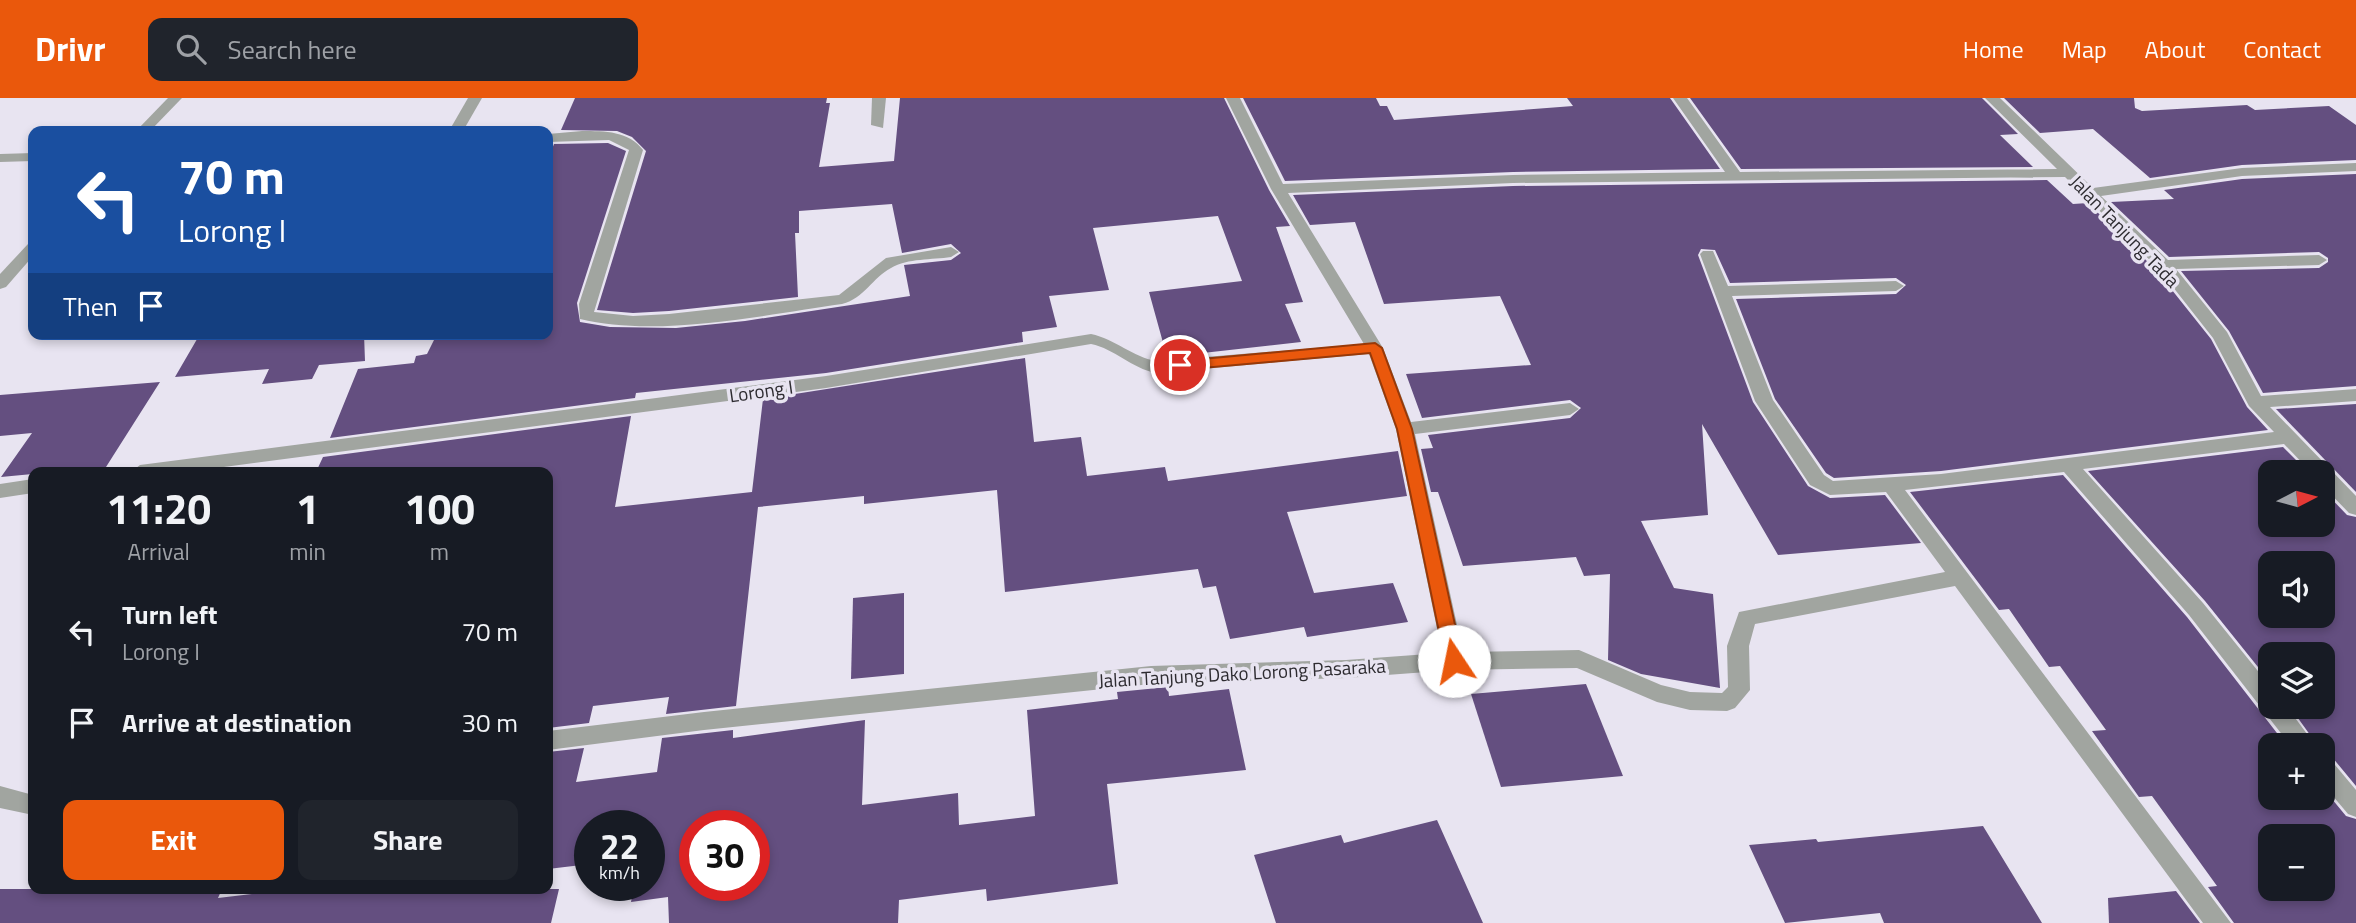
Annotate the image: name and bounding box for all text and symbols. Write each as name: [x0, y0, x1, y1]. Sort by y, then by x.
search box: [148, 18, 638, 81]
text: Drivr: [35, 24, 106, 74]
icon: search: [172, 30, 210, 68]
text: Search here: [228, 30, 357, 69]
text: Home: [1963, 31, 2024, 67]
text: Map: [2062, 31, 2107, 67]
text: About: [2145, 31, 2205, 67]
text: Contact: [2243, 31, 2321, 67]
text: 70 m: [178, 138, 285, 213]
icon: left: [63, 154, 154, 245]
street label: Jalan Tanjung Tada: [2064, 168, 2187, 294]
text: Lorong I: [178, 206, 286, 254]
text: Then: [63, 287, 118, 326]
icon: arrive: [132, 287, 170, 325]
pin: [1150, 335, 1210, 395]
icon: arrive: [1161, 346, 1199, 384]
street label: Lorong I: [727, 372, 795, 409]
north arrow: [2258, 460, 2334, 537]
map controls: [2258, 460, 2335, 901]
text: 11:20: [106, 476, 211, 540]
text: 1: [296, 476, 319, 540]
text: 100: [404, 476, 475, 540]
text: Arrival: [127, 534, 190, 569]
text: min: [289, 534, 326, 569]
text: m: [430, 534, 449, 569]
button: sound: [2258, 551, 2335, 628]
text: Turn left: [122, 595, 217, 634]
text: 70 m: [461, 612, 518, 651]
icon: left: [63, 613, 101, 651]
position arrow: [1417, 624, 1491, 698]
text: Lorong I: [122, 634, 200, 669]
button: layers: [2258, 642, 2335, 719]
street label: Jalan Tanjung Dako Lorong Pasaraka: [1097, 650, 1387, 695]
text: Arrive at destination: [122, 703, 352, 742]
text: 30 m: [461, 703, 518, 742]
icon: arrive: [63, 704, 101, 742]
button: +: [2258, 733, 2335, 810]
button: Exit: [63, 800, 284, 880]
button: Share: [298, 800, 518, 880]
speed limit sign: 30: [679, 810, 770, 901]
text: 22: [600, 819, 639, 873]
button: −: [2258, 824, 2335, 901]
text: km/h: [599, 859, 640, 886]

